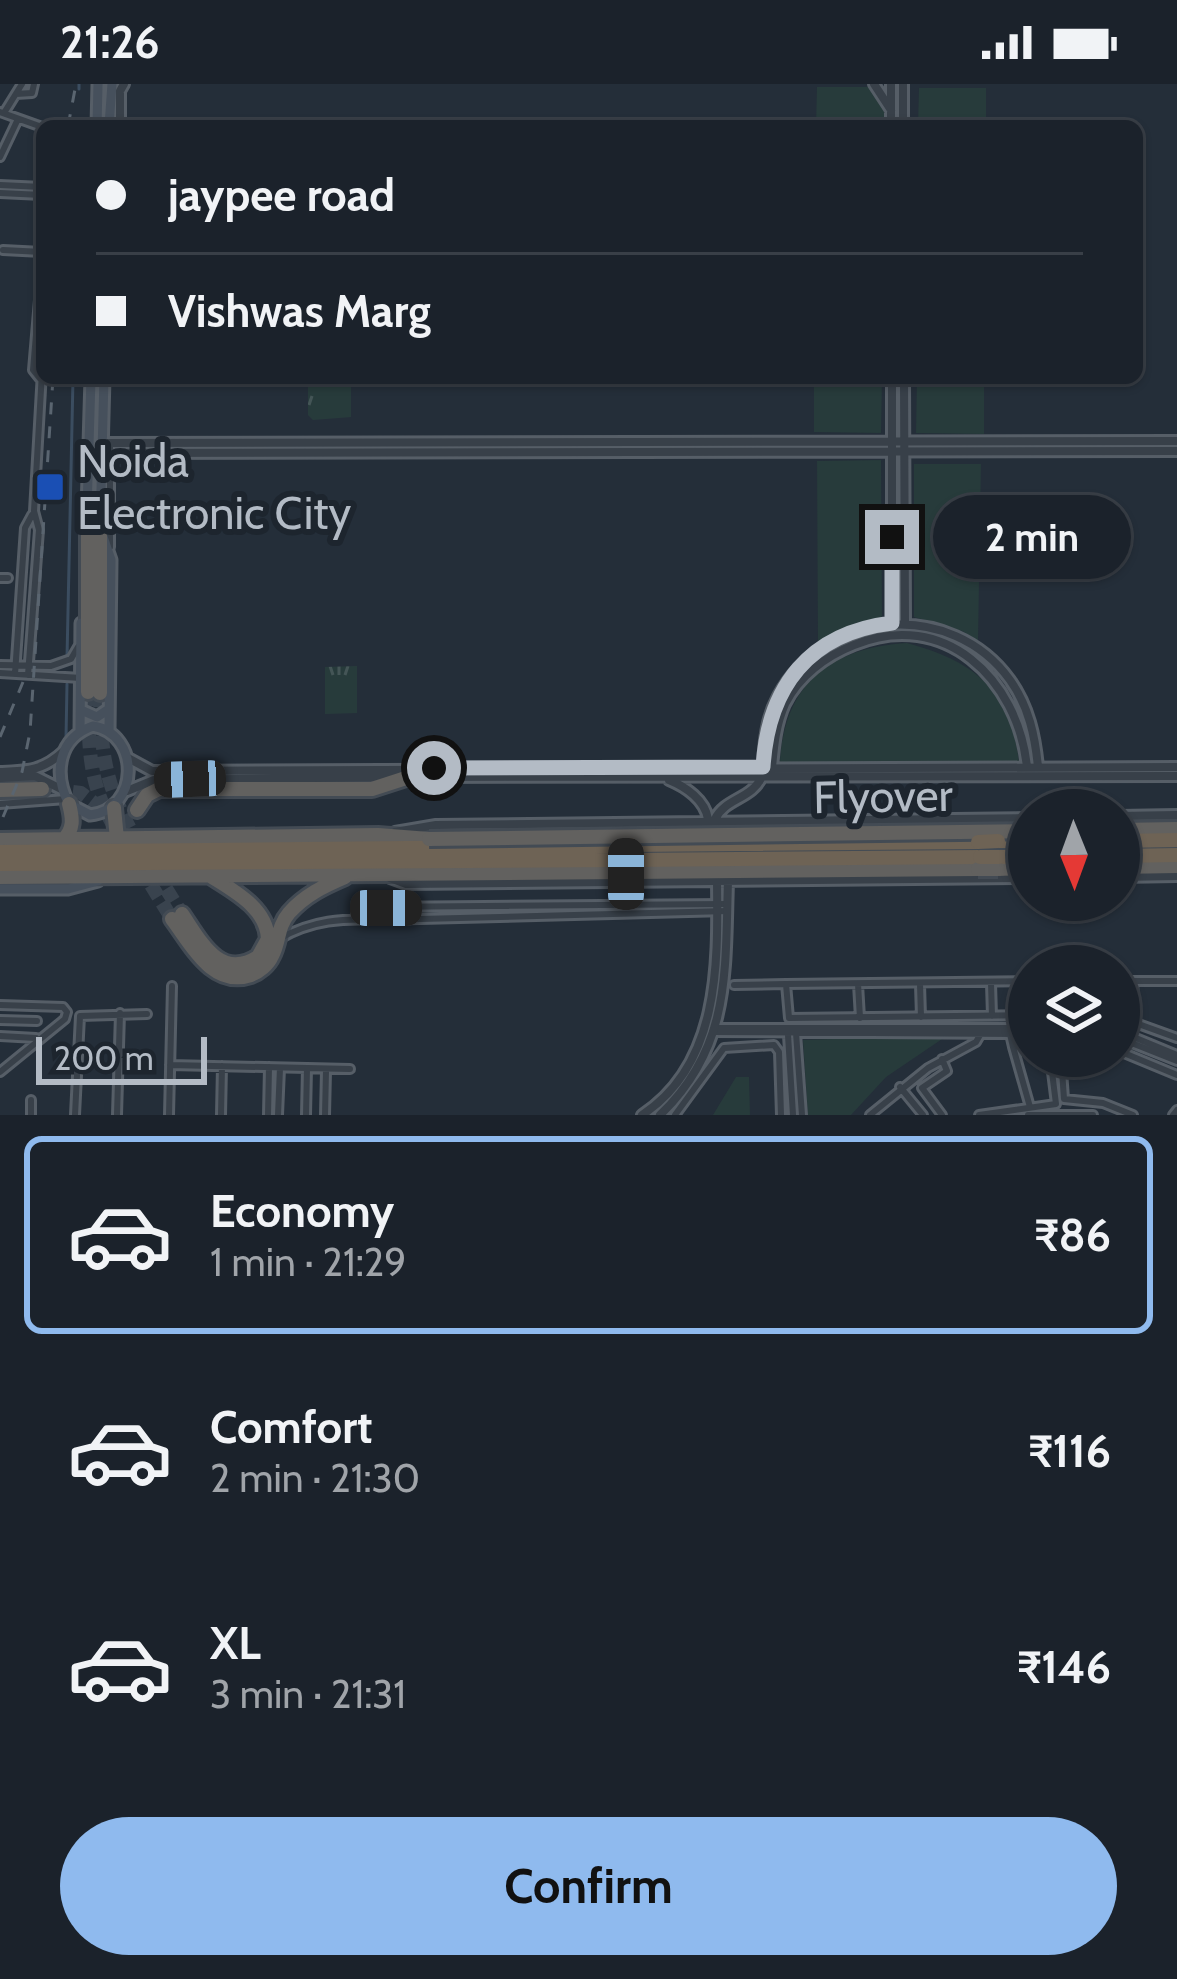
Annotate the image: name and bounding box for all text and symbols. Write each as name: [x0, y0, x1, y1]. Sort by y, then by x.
text: 21:26: [60, 15, 160, 69]
text: jaypee road: [168, 168, 395, 222]
text: Vishwas Marg: [168, 284, 431, 338]
place label: Noida Electronic City: [77, 434, 351, 540]
marker: Noida Electronic City: [34, 471, 66, 503]
callout: 2 min: [934, 495, 1132, 579]
route end: [865, 510, 919, 564]
text: 2 min: [985, 513, 1079, 561]
route start: [407, 741, 461, 795]
car: [153, 760, 227, 798]
street label: Flyover: [813, 768, 954, 824]
north arrow: [1008, 789, 1140, 921]
map controls: [1008, 789, 1140, 1077]
car: [608, 838, 644, 910]
car: [350, 890, 422, 926]
button: layers: [1008, 945, 1140, 1077]
scale bar: [36, 1031, 207, 1084]
text: 200 m: [54, 1038, 154, 1078]
icon: car: [66, 1181, 174, 1289]
text: Economy: [210, 1184, 394, 1238]
text: ₹86: [1034, 1208, 1111, 1262]
text: 1 min · 21:29: [210, 1238, 406, 1286]
icon: car: [66, 1397, 174, 1505]
text: Comfort: [210, 1400, 373, 1454]
text: ₹116: [1028, 1424, 1111, 1478]
text: 2 min · 21:30: [210, 1454, 420, 1502]
icon: car: [66, 1613, 174, 1721]
text: XL: [210, 1616, 261, 1670]
text: ₹146: [1017, 1640, 1111, 1694]
text: 3 min · 21:31: [210, 1670, 406, 1718]
button: Confirm: [60, 1817, 1117, 1955]

